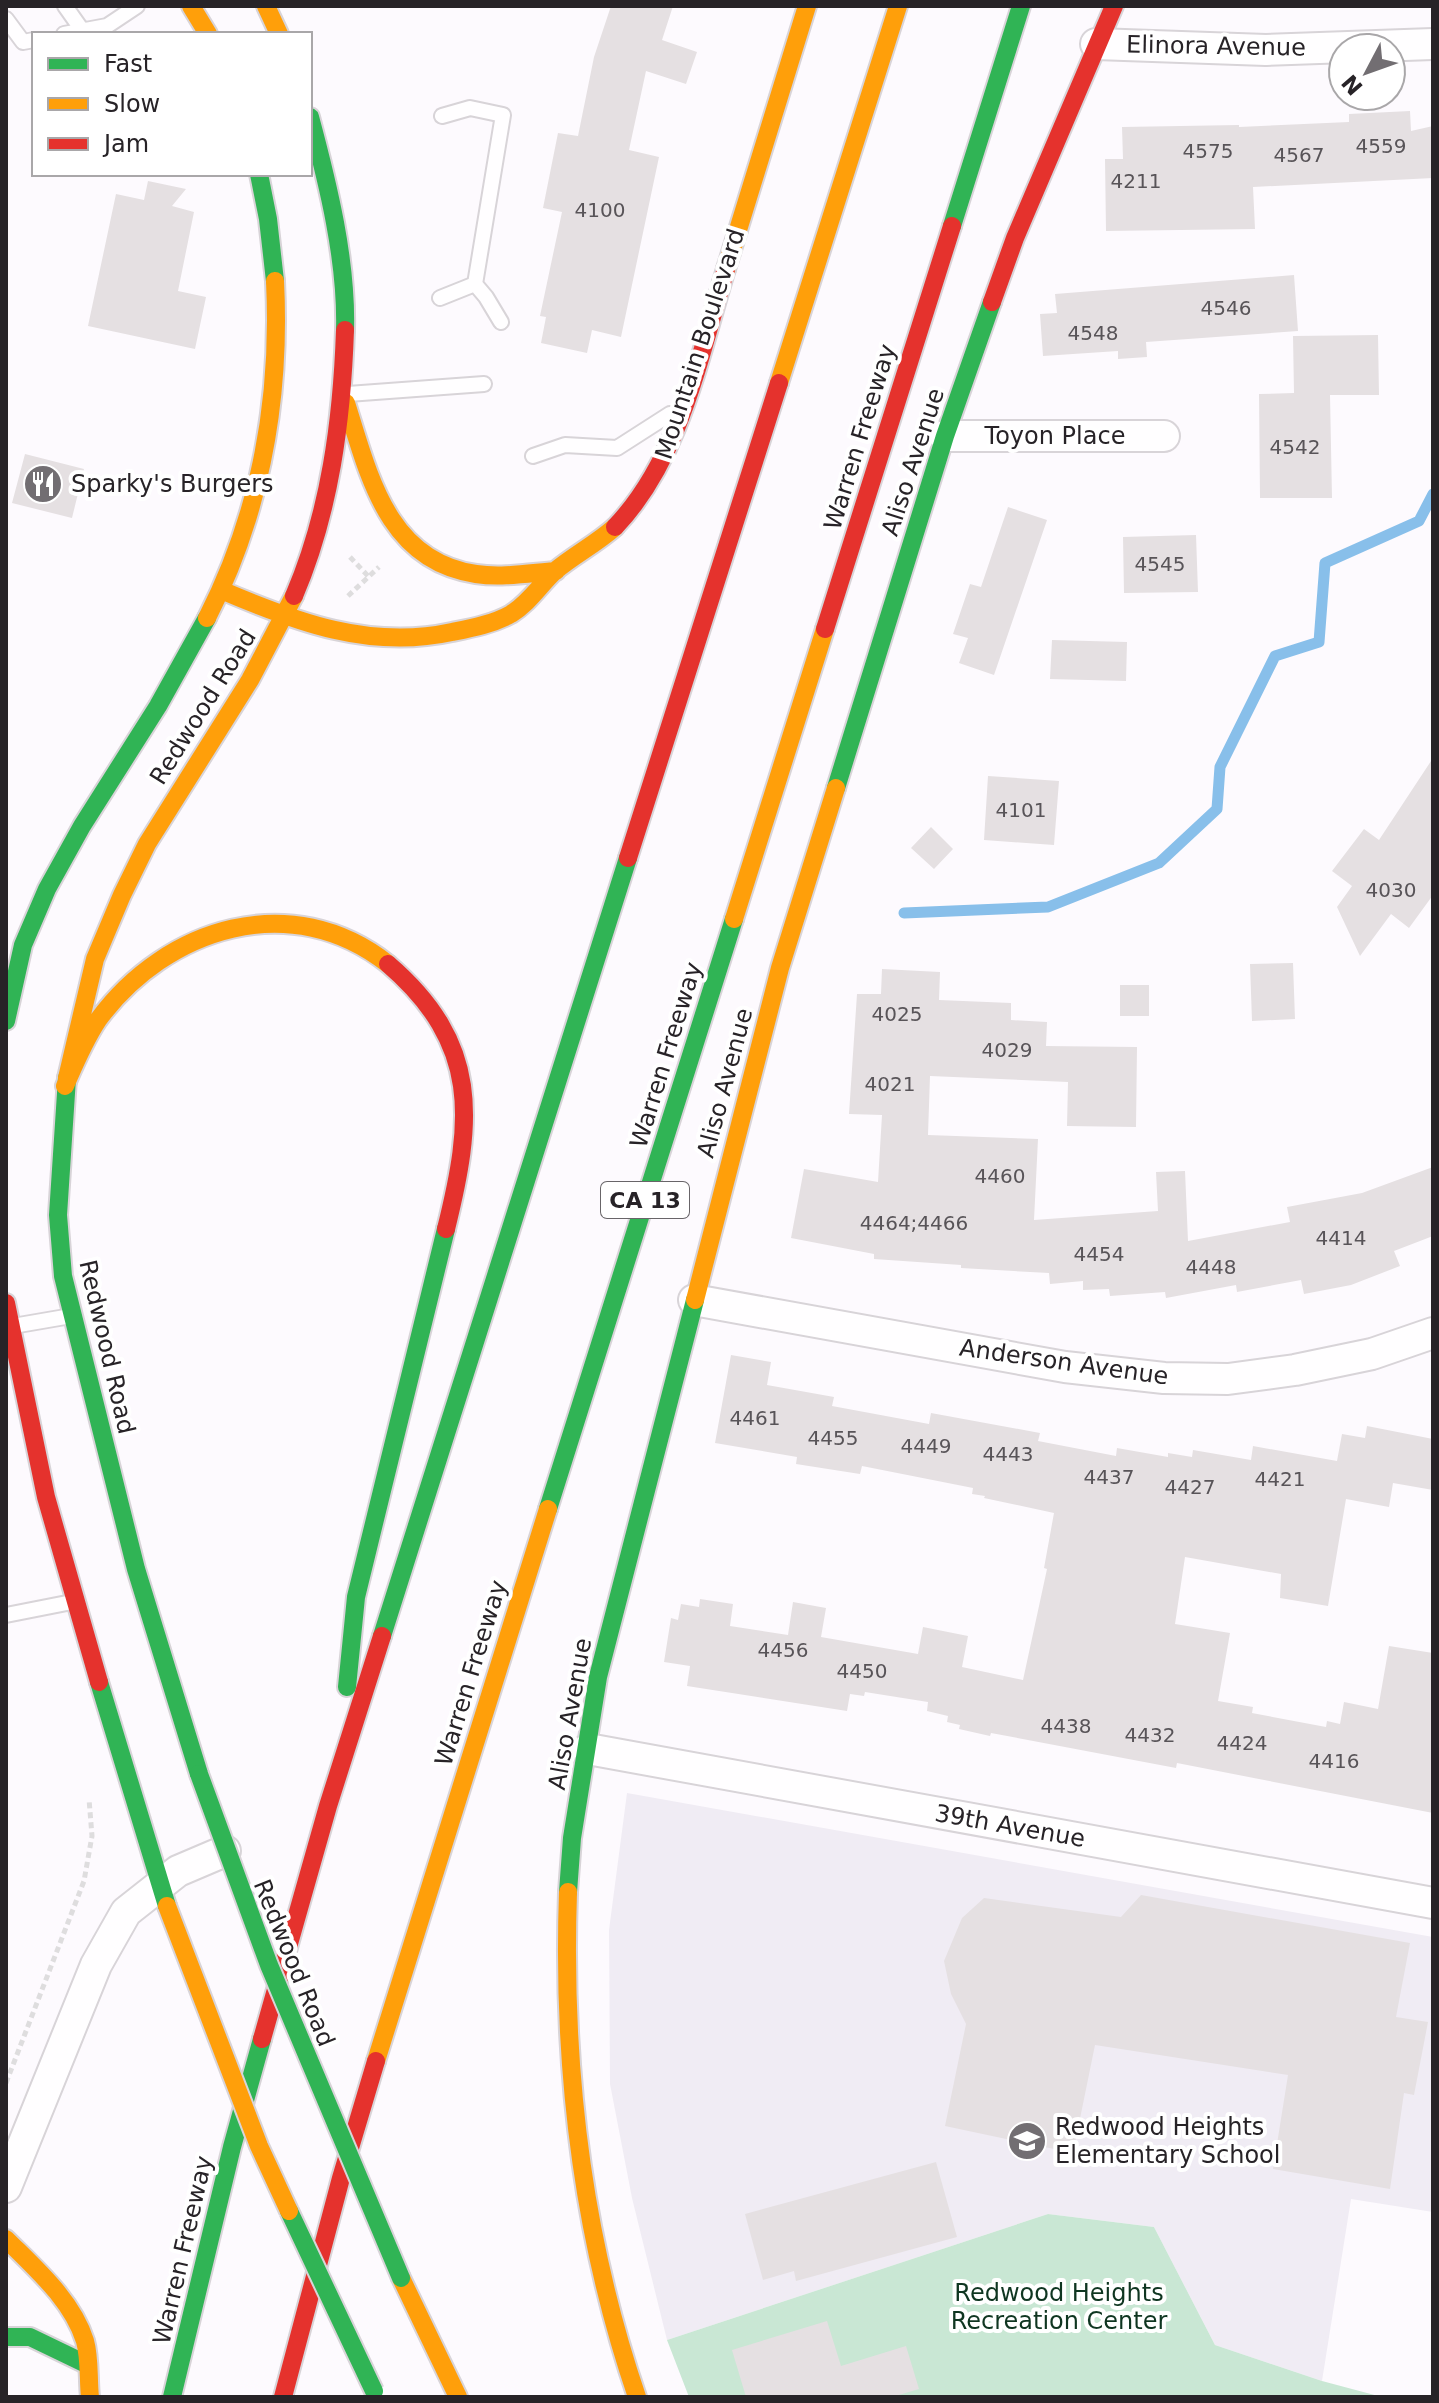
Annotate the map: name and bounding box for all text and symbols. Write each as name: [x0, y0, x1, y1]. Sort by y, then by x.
street label: Elinora Avenue: [1126, 30, 1306, 62]
legend: [32, 32, 312, 176]
north arrow: [1327, 32, 1407, 112]
text: Fast: [104, 50, 152, 78]
text: N: [1337, 70, 1368, 100]
text: Slow: [104, 90, 160, 118]
text: Jam: [102, 130, 149, 158]
house number: 4559: [1356, 134, 1406, 158]
house number: 4575: [1183, 139, 1233, 163]
house number: 4567: [1274, 143, 1324, 167]
house number: 4211: [1111, 169, 1161, 193]
house number: 4100: [575, 198, 625, 222]
street label: Mountain Boulevard: [649, 225, 751, 463]
house number: 4546: [1201, 296, 1251, 320]
house number: 4548: [1068, 321, 1118, 345]
street label: Warren Freeway: [818, 341, 902, 533]
street label: Aliso Avenue: [876, 385, 950, 539]
street label: Toyon Place: [984, 422, 1125, 450]
house number: 4542: [1270, 435, 1320, 459]
restaurant icon: Sparky's Burgers: [22, 463, 64, 505]
place label: Sparky's Burgers: [71, 470, 274, 498]
house number: 4545: [1135, 552, 1185, 576]
street label: Redwood Road: [144, 624, 262, 790]
house number: 4101: [996, 798, 1046, 822]
house number: 4030: [1366, 878, 1416, 902]
street label: Warren Freeway: [624, 959, 708, 1151]
house number: 4025: [872, 1002, 922, 1026]
street label: Aliso Avenue: [692, 1005, 758, 1161]
house number: 4029: [982, 1038, 1032, 1062]
house number: 4021: [865, 1072, 915, 1096]
house number: 4460: [975, 1164, 1025, 1188]
road number: CA 13: [601, 1182, 689, 1218]
house number: 4464;4466: [860, 1211, 968, 1235]
house number: 4414: [1316, 1226, 1366, 1250]
house number: 4454: [1074, 1242, 1124, 1266]
house number: 4448: [1186, 1255, 1236, 1279]
street label: Redwood Road: [73, 1257, 141, 1437]
street label: Anderson Avenue: [958, 1333, 1170, 1391]
house number: 4461: [730, 1406, 780, 1430]
house number: 4455: [808, 1426, 858, 1450]
house number: 4449: [901, 1434, 951, 1458]
house number: 4443: [983, 1442, 1033, 1466]
house number: 4437: [1084, 1465, 1134, 1489]
house number: 4421: [1255, 1467, 1305, 1491]
house number: 4427: [1165, 1475, 1215, 1499]
street label: Warren Freeway: [429, 1577, 513, 1769]
street label: Aliso Avenue: [543, 1636, 597, 1792]
house number: 4456: [758, 1638, 808, 1662]
house number: 4450: [837, 1659, 887, 1683]
house number: 4438: [1041, 1714, 1091, 1738]
house number: 4432: [1125, 1723, 1175, 1747]
house number: 4424: [1217, 1731, 1267, 1755]
house number: 4416: [1309, 1749, 1359, 1773]
street label: 39th Avenue: [933, 1799, 1087, 1853]
street label: Redwood Road: [248, 1875, 340, 2051]
place label: Redwood Heights Elementary School: [1055, 2113, 1280, 2169]
school or university icon: Redwood Heights Elementary School: [1006, 2120, 1048, 2162]
street label: Warren Freeway: [148, 2153, 218, 2347]
park label: Redwood Heights Recreation Center: [951, 2279, 1168, 2335]

